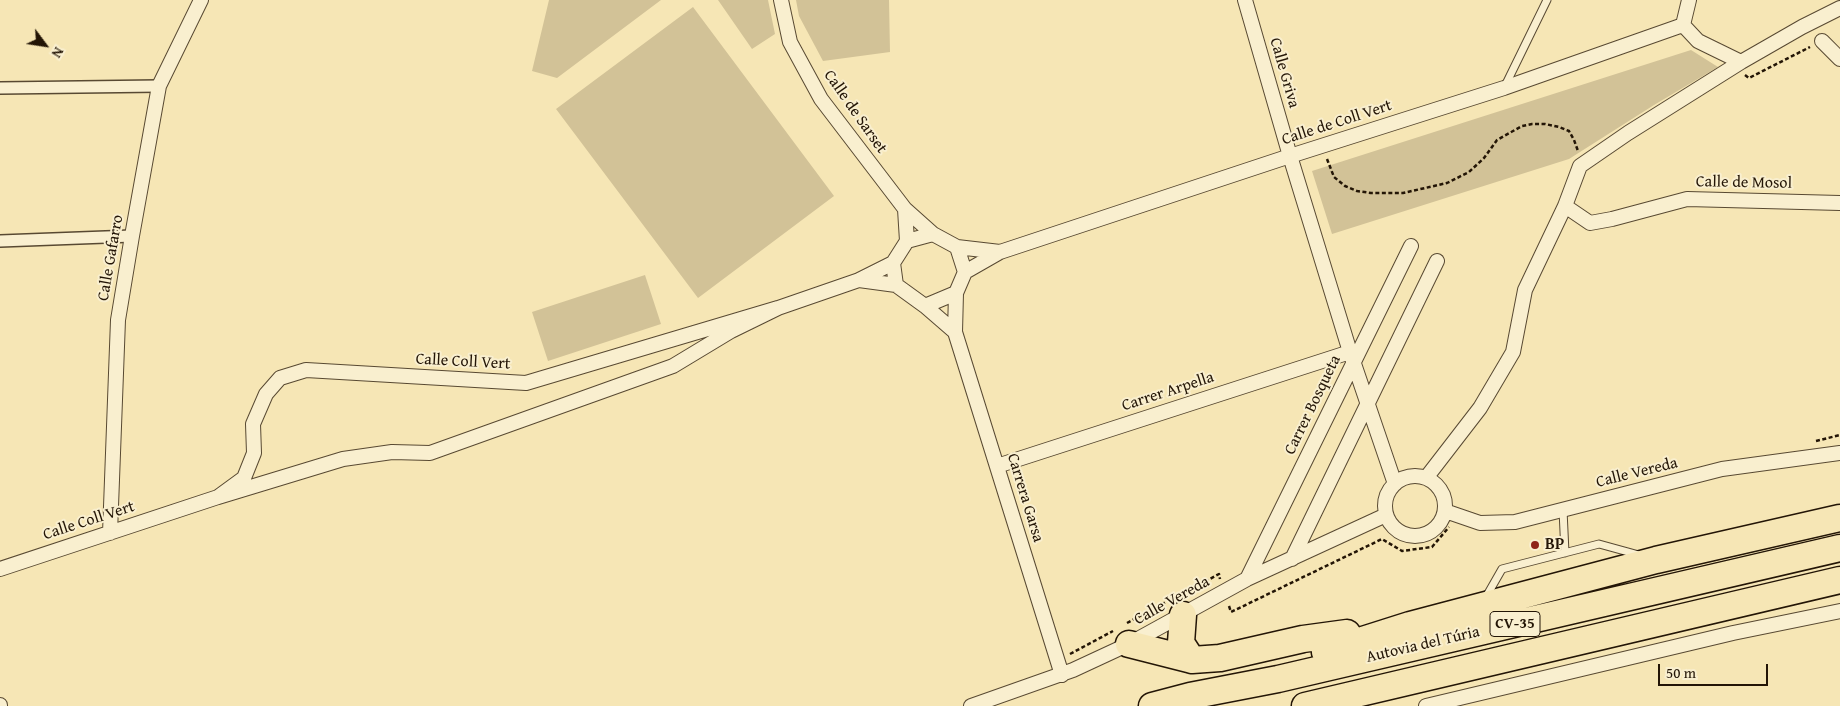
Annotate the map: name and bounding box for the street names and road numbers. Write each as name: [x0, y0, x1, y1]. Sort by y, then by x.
street label: Calle Griva: [1265, 36, 1303, 110]
street label: Calle de Sarset: [819, 67, 891, 157]
street label: Calle de Coll Vert: [1280, 96, 1394, 150]
street label: Calle de Mosol: [1696, 173, 1792, 193]
street label: Calle Gafarro: [94, 213, 128, 303]
street label: Calle Coll Vert: [415, 350, 511, 374]
street label: Carrer Bosqueta: [1281, 352, 1345, 458]
street label: Carrer Arpella: [1119, 368, 1217, 416]
street label: Carrera Garsa: [1002, 451, 1048, 545]
street label: Calle Vereda: [1594, 454, 1680, 492]
street label: Calle Coll Vert: [41, 497, 137, 545]
street label: Calle Vereda: [1131, 572, 1213, 630]
road number: CV-35: [1490, 612, 1540, 636]
street label: Autovia del Túria: [1364, 623, 1482, 667]

